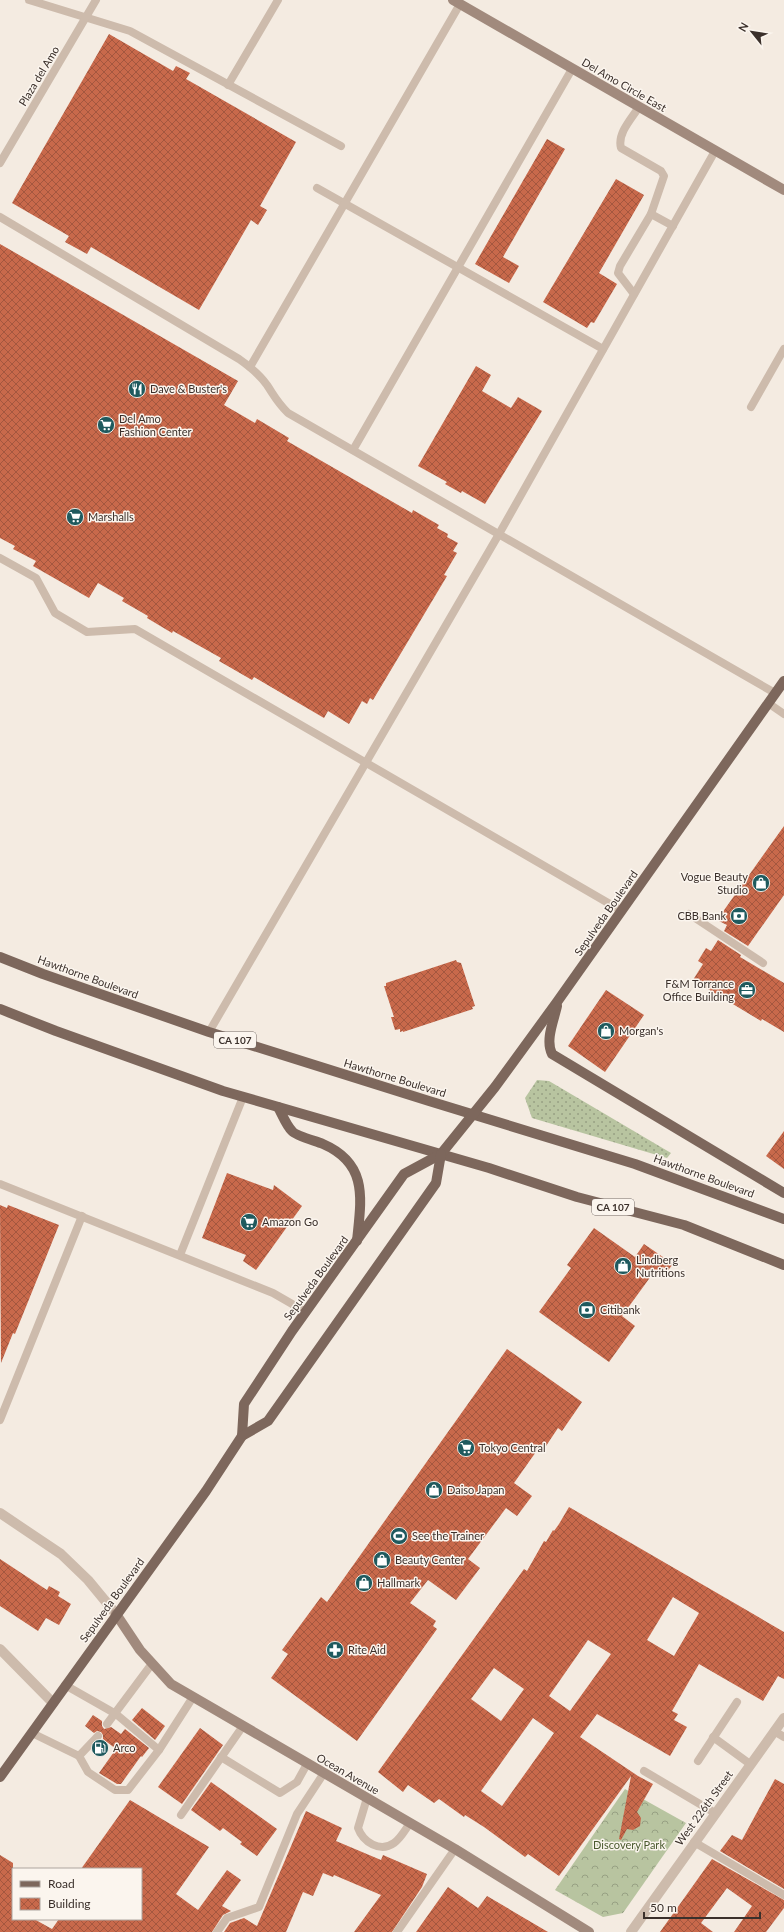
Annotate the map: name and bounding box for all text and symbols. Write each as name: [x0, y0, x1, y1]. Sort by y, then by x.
north arrow: [732, 12, 772, 52]
text: N: [735, 20, 751, 34]
street label: Plaza del Amo: [16, 43, 62, 108]
street label: Del Amo Circle East: [580, 55, 669, 114]
restaurant icon: Dave & Buster's: [127, 379, 147, 399]
place label: Dave & Buster's: [150, 382, 227, 395]
place label: Del Amo Fashion Center: [119, 412, 191, 438]
supermarket icon: Del Amo Fashion Center: [96, 415, 116, 435]
supermarket icon: Marshalls: [65, 507, 85, 527]
place label: Marshalls: [88, 510, 134, 523]
street label: Sepulveda Boulevard: [571, 868, 640, 958]
place label: Vogue Beauty Studio: [681, 870, 748, 896]
shop icon: Vogue Beauty Studio: [751, 873, 771, 893]
bank icon: CBB Bank: [729, 906, 749, 926]
place label: CBB Bank: [677, 909, 726, 922]
street label: Hawthorne Boulevard: [36, 952, 140, 1001]
place label: F&M Torrance Office Building: [663, 977, 734, 1003]
office icon: F&M Torrance Office Building: [737, 980, 757, 1000]
shop icon: Morgan's: [596, 1021, 616, 1041]
place label: Morgan's: [619, 1024, 664, 1037]
road number: CA 107: [214, 1032, 256, 1048]
street label: Hawthorne Boulevard: [343, 1056, 448, 1099]
street label: Hawthorne Boulevard: [652, 1151, 756, 1200]
road number: CA 107: [592, 1199, 634, 1215]
supermarket icon: Amazon Go: [239, 1212, 259, 1232]
place label: Amazon Go: [262, 1215, 318, 1228]
street label: Sepulveda Boulevard: [281, 1233, 351, 1322]
place label: Lindberg Nutritions: [636, 1253, 685, 1279]
shop icon: Lindberg Nutritions: [613, 1256, 633, 1276]
bank icon: Citibank: [577, 1300, 597, 1320]
place label: Citibank: [600, 1303, 641, 1316]
supermarket icon: Tokyo Central: [456, 1438, 476, 1458]
place label: Tokyo Central: [479, 1441, 546, 1454]
shop icon: Daiso Japan: [424, 1480, 444, 1500]
place label: Daiso Japan: [447, 1483, 505, 1496]
sports icon: See the Trainer: [389, 1526, 409, 1546]
place label: See the Trainer: [412, 1529, 484, 1542]
shop icon: Beauty Center: [372, 1550, 392, 1570]
place label: Beauty Center: [395, 1553, 464, 1566]
street label: Sepulveda Boulevard: [77, 1555, 147, 1644]
shop icon: Hallmark: [354, 1573, 374, 1593]
place label: Hallmark: [377, 1576, 420, 1589]
pharmacy icon: Rite Aid: [325, 1640, 345, 1660]
place label: Rite Aid: [348, 1643, 386, 1656]
fuel station icon: Arco: [90, 1738, 110, 1758]
place label: Arco: [113, 1741, 136, 1754]
street label: Ocean Avenue: [315, 1750, 382, 1797]
street label: West 226th Street: [672, 1768, 735, 1848]
park label: Discovery Park: [593, 1838, 665, 1851]
legend: [12, 1868, 142, 1920]
text: Road: [48, 1876, 75, 1891]
scale bar: [644, 1894, 760, 1920]
text: Building: [48, 1896, 91, 1911]
text: 50 m: [650, 1900, 677, 1915]

